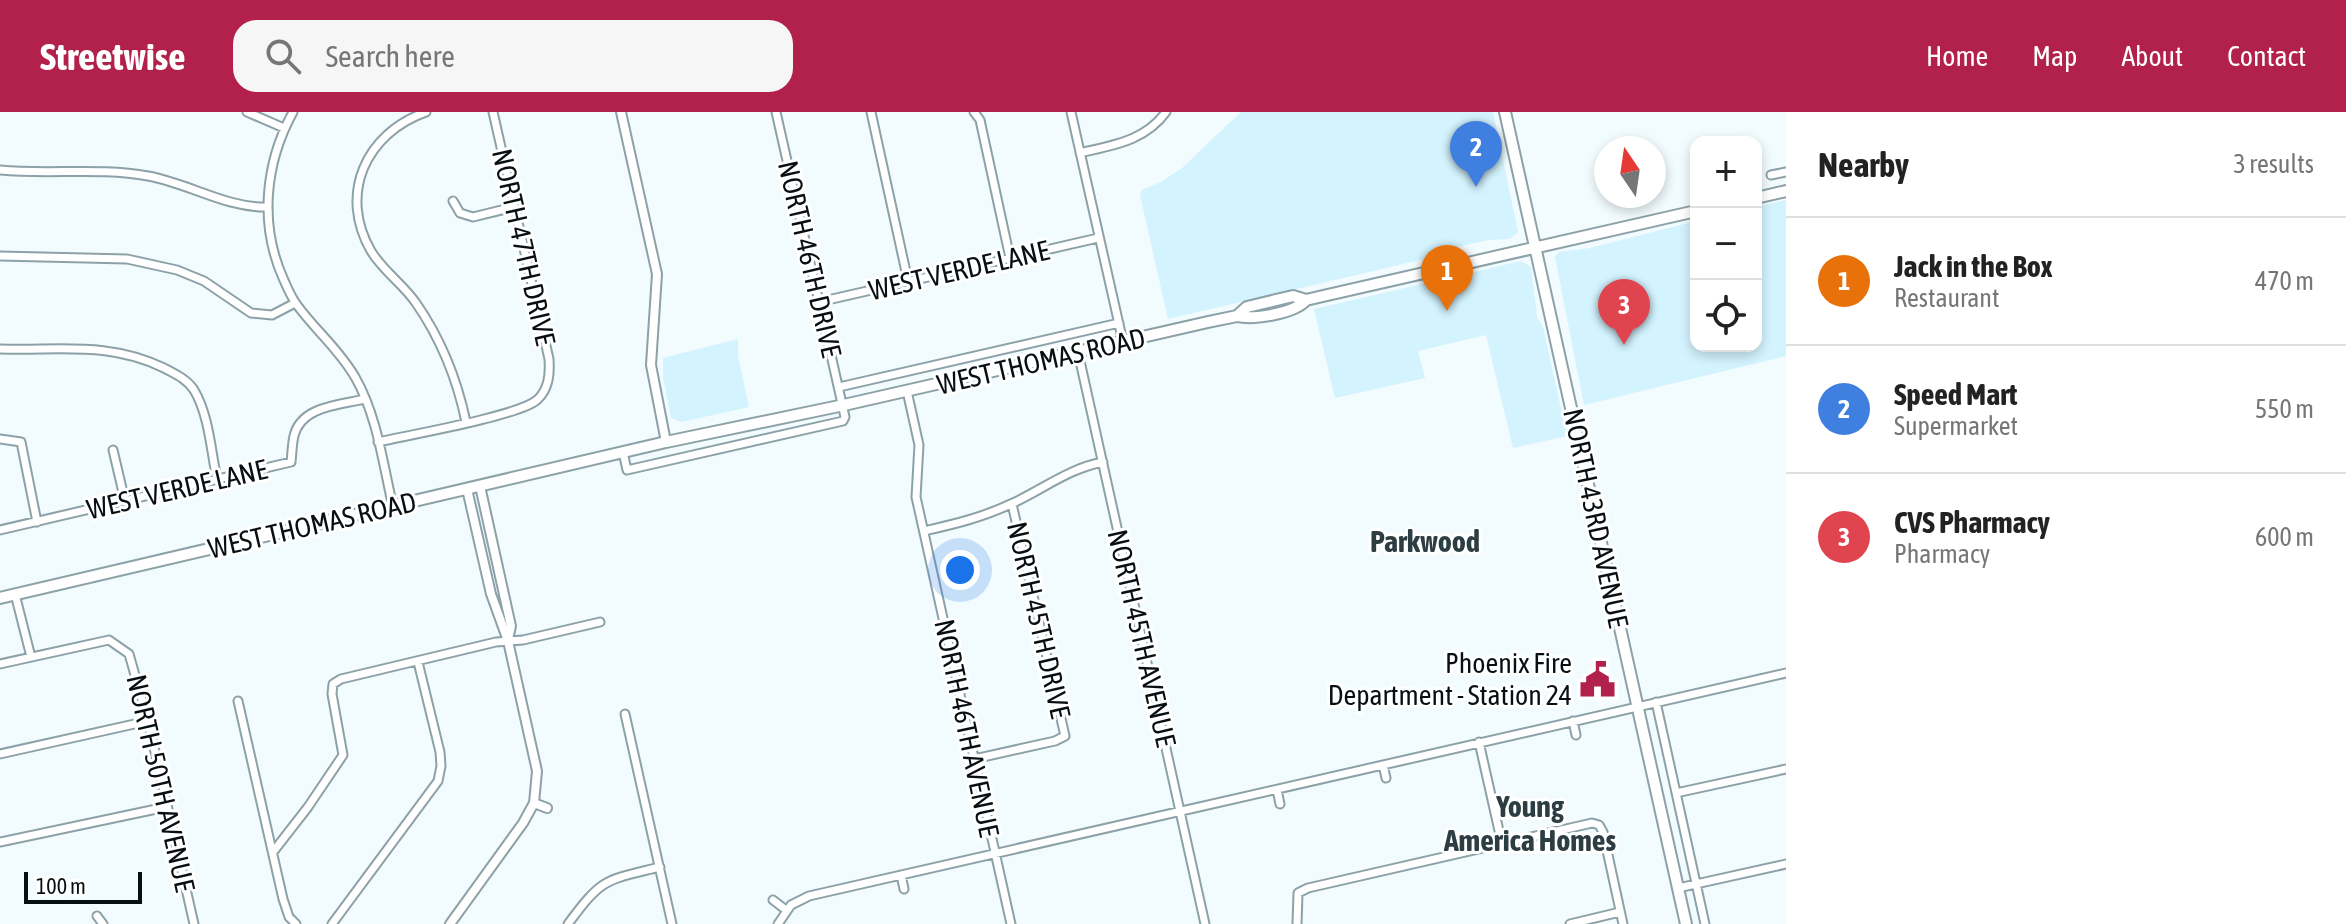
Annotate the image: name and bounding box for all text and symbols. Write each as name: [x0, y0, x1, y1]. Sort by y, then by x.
search box: [233, 20, 793, 92]
icon: search: [261, 34, 305, 78]
text: Streetwise: [40, 35, 185, 78]
text: Search here: [325, 39, 455, 73]
text: Home: [1926, 40, 1988, 72]
text: Map: [2032, 40, 2077, 72]
text: About: [2121, 40, 2183, 72]
text: Contact: [2227, 40, 2306, 72]
pin: 2: [1450, 121, 1502, 187]
north arrow: [1594, 136, 1666, 208]
map controls: [1690, 136, 1762, 352]
button: +: [1690, 136, 1762, 208]
text: Nearby: [1818, 145, 1909, 184]
street label: NORTH 47TH DRIVE: [486, 146, 562, 348]
text: 3 results: [2233, 149, 2314, 179]
street label: NORTH 46TH DRIVE: [772, 158, 848, 360]
button: −: [1690, 208, 1762, 280]
street label: WEST VERDE LANE: [866, 234, 1052, 306]
pin: 1: [1421, 245, 1473, 311]
text: Jack in the Box: [1894, 249, 2053, 283]
text: 1: [1838, 266, 1850, 296]
text: 470 m: [2255, 266, 2314, 296]
pin: 3: [1598, 279, 1650, 345]
button: locate: [1690, 280, 1762, 352]
text: Restaurant: [1894, 283, 1999, 313]
street label: WEST THOMAS ROAD: [934, 322, 1148, 400]
text: Speed Mart: [1894, 377, 2017, 411]
text: 2: [1838, 394, 1850, 424]
text: 550 m: [2255, 394, 2314, 424]
street label: NORTH 43RD AVENUE: [1557, 406, 1635, 630]
text: Supermarket: [1894, 411, 2018, 441]
street label: WEST VERDE LANE: [84, 453, 270, 525]
street label: WEST THOMAS ROAD: [205, 486, 419, 564]
text: CVS Pharmacy: [1894, 505, 2050, 539]
street label: NORTH 45TH DRIVE: [1001, 519, 1077, 721]
text: 3: [1838, 522, 1850, 552]
text: 600 m: [2255, 522, 2314, 552]
district label: Parkwood: [1370, 524, 1480, 558]
street label: NORTH 45TH AVENUE: [1101, 526, 1183, 750]
text: Pharmacy: [1894, 539, 1990, 569]
your location: [940, 550, 980, 590]
street label: NORTH 46TH AVENUE: [928, 616, 1006, 840]
place label: Phoenix Fire Department - Station 24: [1328, 647, 1572, 711]
public building icon: Phoenix Fire Department - Station 24: [1579, 660, 1617, 698]
street label: NORTH 50TH AVENUE: [120, 671, 202, 895]
district label: Young America Homes: [1443, 789, 1616, 857]
scale bar: [24, 868, 142, 904]
text: 100 m: [36, 873, 86, 899]

